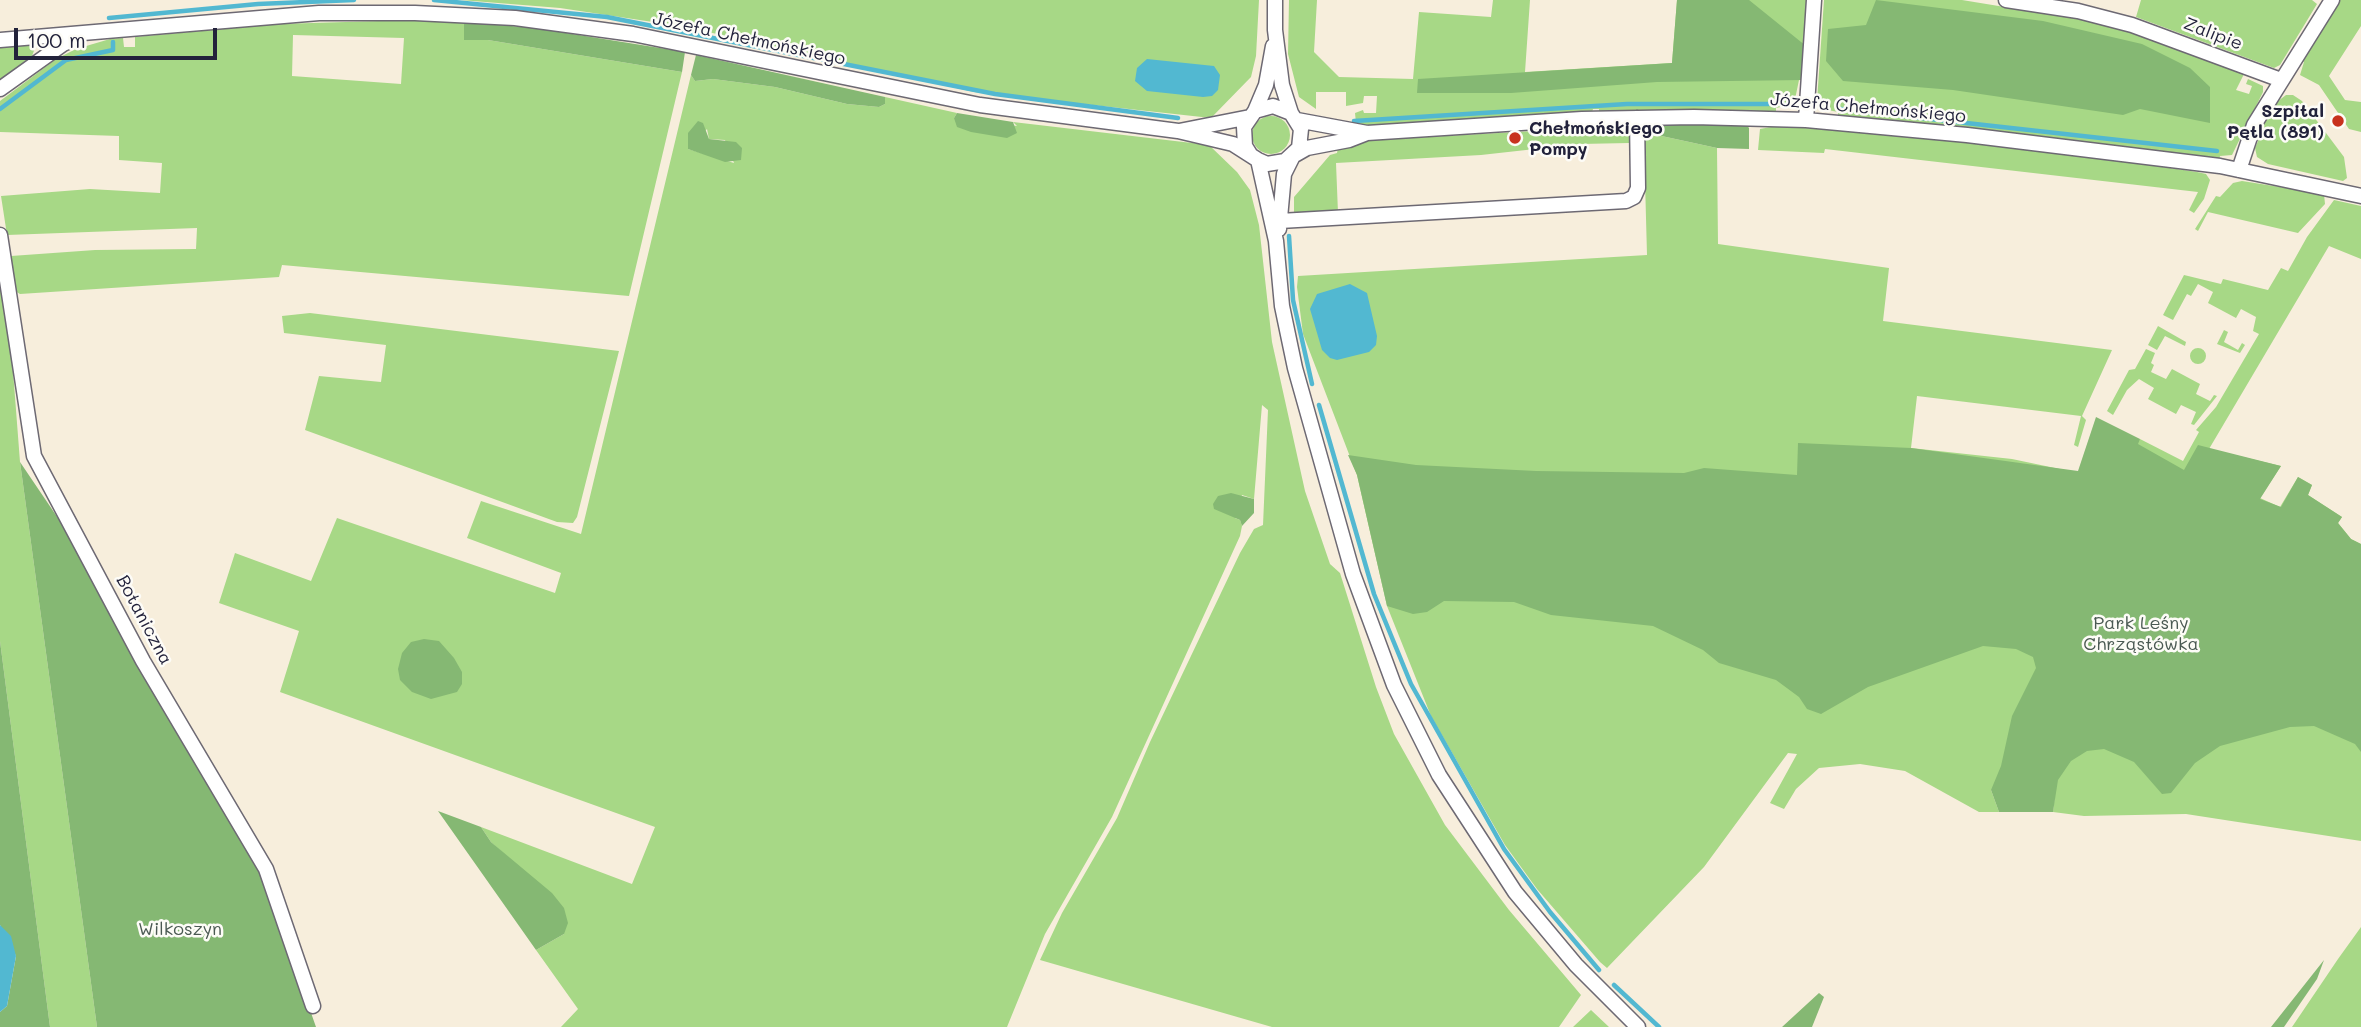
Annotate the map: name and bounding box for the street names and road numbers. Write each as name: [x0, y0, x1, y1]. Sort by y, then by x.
street label: Józefa Chełmońskiego: [651, 8, 847, 70]
street label: Zalipie: [2181, 13, 2245, 55]
street label: Józefa Chełmońskiego: [1769, 89, 1967, 127]
street label: Botaniczna: [111, 572, 177, 668]

